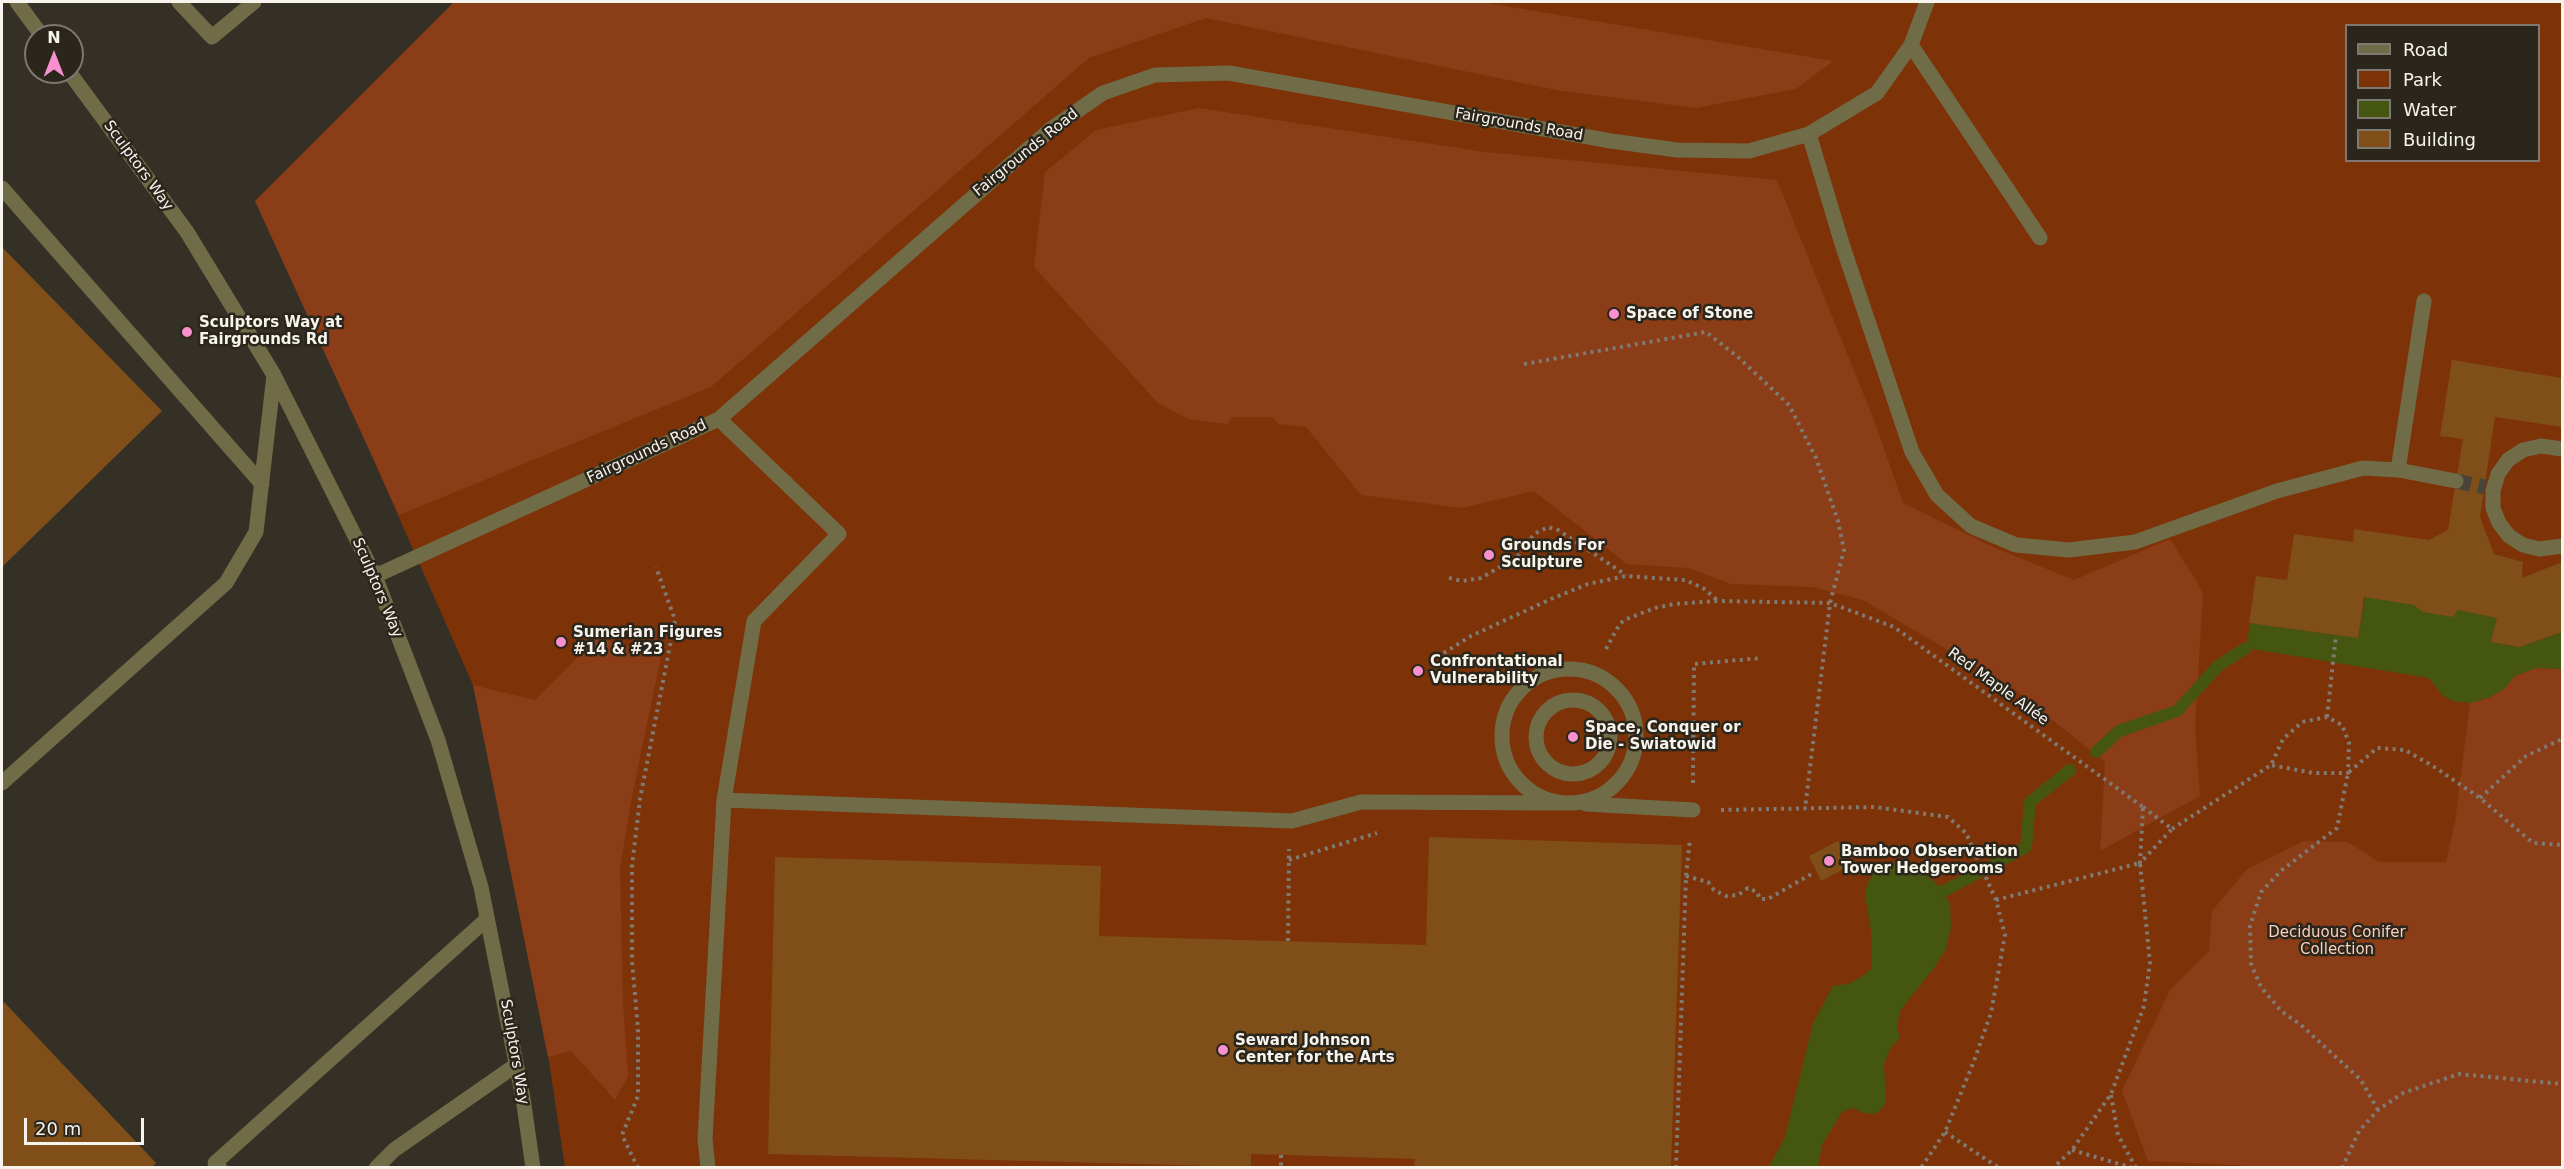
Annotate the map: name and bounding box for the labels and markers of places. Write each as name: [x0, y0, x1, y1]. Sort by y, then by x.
place label: Space of Stone: [1626, 305, 1753, 323]
marker: Space of Stone: [1607, 307, 1621, 321]
place label: Sculptors Way at Fairgrounds Rd: [199, 314, 342, 349]
marker: Sculptors Way at Fairgrounds Rd: [180, 325, 194, 339]
place label: Grounds For Sculpture: [1501, 537, 1605, 572]
marker: Grounds For Sculpture: [1482, 548, 1496, 562]
place label: Sumerian Figures #14 & #23: [573, 624, 722, 659]
marker: Sumerian Figures #14 & #23: [554, 635, 568, 649]
place label: Confrontational Vulnerability: [1430, 653, 1563, 688]
marker: Confrontational Vulnerability: [1411, 664, 1425, 678]
place label: Space, Conquer or Die - Swiatowid: [1585, 719, 1741, 754]
marker: Space, Conquer or Die - Swiatowid: [1566, 730, 1580, 744]
place label: Bamboo Observation Tower Hedgerooms: [1841, 843, 2018, 878]
marker: Bamboo Observation Tower Hedgerooms: [1822, 854, 1836, 868]
place label: Seward Johnson Center for the Arts: [1235, 1032, 1395, 1067]
marker: Seward Johnson Center for the Arts: [1216, 1043, 1230, 1057]

